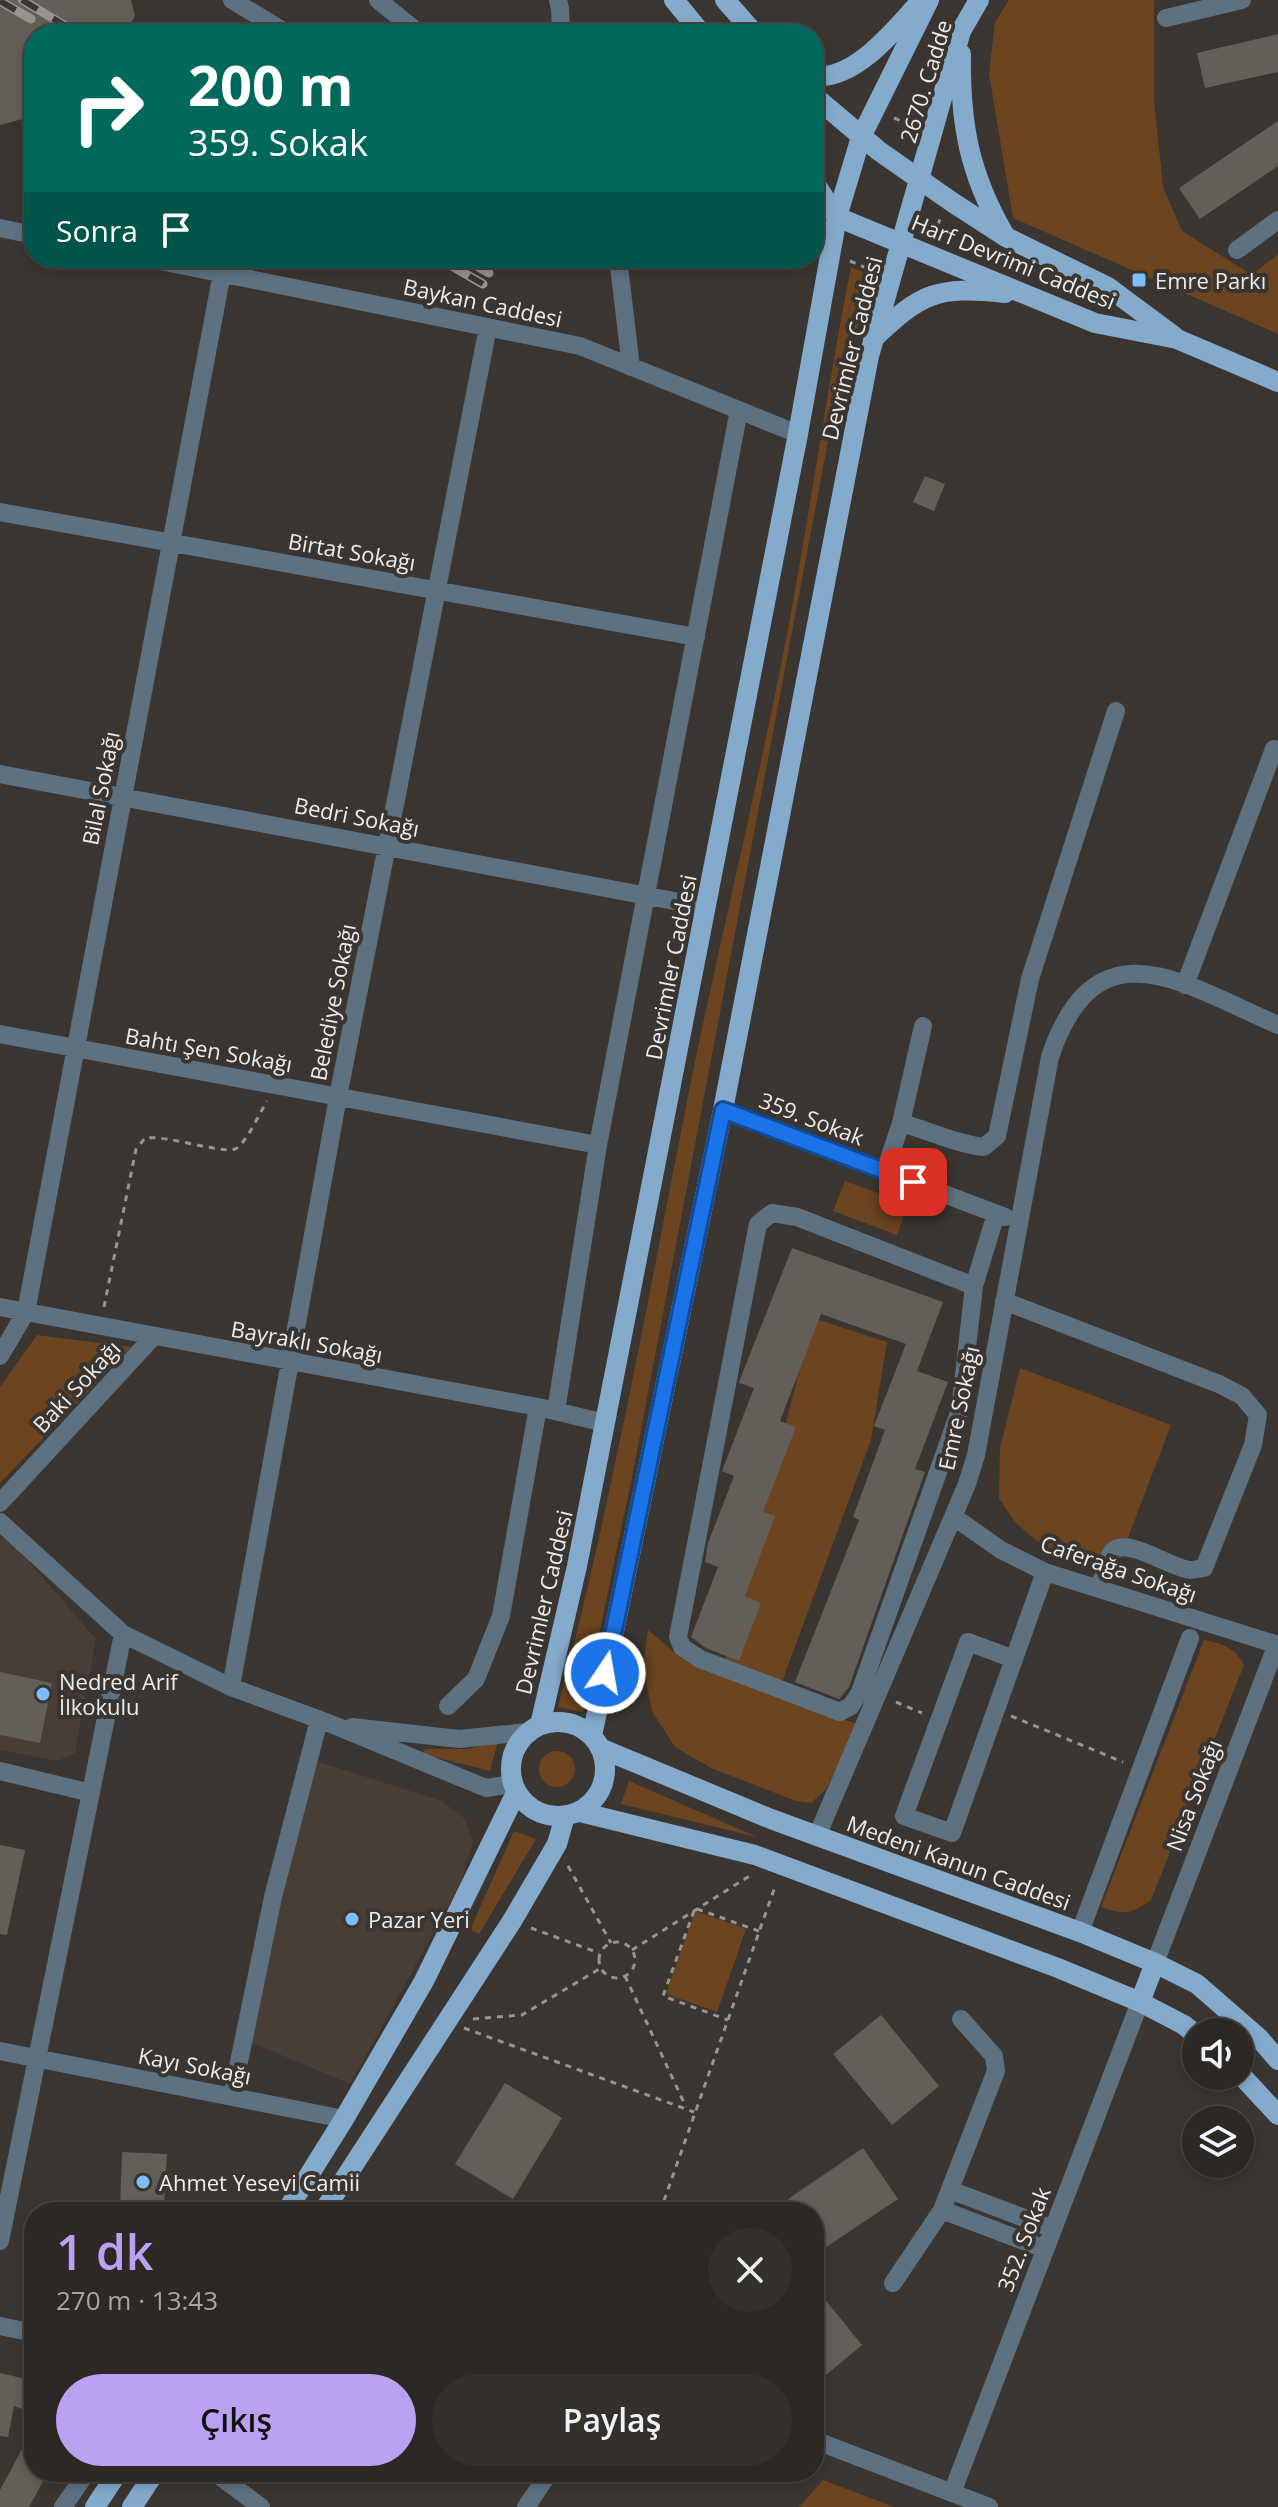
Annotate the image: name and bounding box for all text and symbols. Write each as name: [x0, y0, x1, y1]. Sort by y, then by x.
street label: 2670. Cadde: [892, 16, 958, 146]
text: 200 m: [188, 46, 354, 122]
icon: right: [56, 56, 160, 160]
text: 359. Sokak: [188, 118, 368, 167]
street label: Harf Devrimi Caddesi: [908, 206, 1120, 316]
icon: arrive: [154, 208, 198, 252]
text: Sonra: [56, 210, 138, 251]
street label: Devrimler Caddesi: [814, 253, 888, 443]
place label: Emre Parkı: [1155, 265, 1266, 295]
street label: Baykan Caddesi: [401, 271, 565, 333]
marker: Emre Parkı: [1130, 271, 1148, 289]
street label: Birtat Sokağı: [286, 525, 418, 577]
street label: Bilal Sokağı: [74, 728, 126, 848]
street label: Bedri Sokağı: [292, 789, 422, 843]
street label: Devrimler Caddesi: [637, 872, 703, 1062]
street label: Belediye Sokağı: [302, 921, 362, 1083]
street label: Bahtı Şen Sokağı: [123, 1020, 295, 1078]
street label: 359. Sokak: [755, 1084, 869, 1152]
pin: [879, 1148, 947, 1216]
icon: arrive: [891, 1160, 935, 1204]
street label: Bayraklı Sokağı: [229, 1313, 385, 1369]
street label: Baki Sokağı: [26, 1333, 126, 1439]
street label: Emre Sokağı: [930, 1343, 986, 1473]
street label: Devrimler Caddesi: [507, 1507, 579, 1697]
street label: Caferağa Sokağı: [1037, 1527, 1201, 1609]
position arrow: [563, 1631, 647, 1715]
place label: Nedred Arif İlkokulu: [59, 1666, 179, 1721]
marker: Nedred Arif İlkokulu: [34, 1685, 52, 1703]
street label: Nisa Sokağı: [1158, 1735, 1228, 1855]
street label: Medeni Kanun Caddesi: [843, 1808, 1075, 1916]
place label: Pazar Yeri: [368, 1904, 470, 1934]
marker: Pazar Yeri: [343, 1910, 361, 1928]
map controls: [1182, 2018, 1254, 2178]
button: sound: [1182, 2018, 1254, 2090]
street label: Kayı Sokağı: [136, 2039, 254, 2091]
button: layers: [1182, 2106, 1254, 2178]
place label: Ahmet Yesevi Camii: [159, 2167, 360, 2197]
marker: Ahmet Yesevi Camii: [134, 2173, 152, 2191]
street label: 352. Sokak: [989, 2182, 1057, 2296]
text: 1 dk: [56, 2219, 153, 2284]
button: close: [708, 2228, 792, 2312]
text: 270 m · 13:43: [56, 2282, 218, 2318]
button: Çıkış: [56, 2374, 416, 2466]
button: Paylaş: [432, 2374, 792, 2466]

